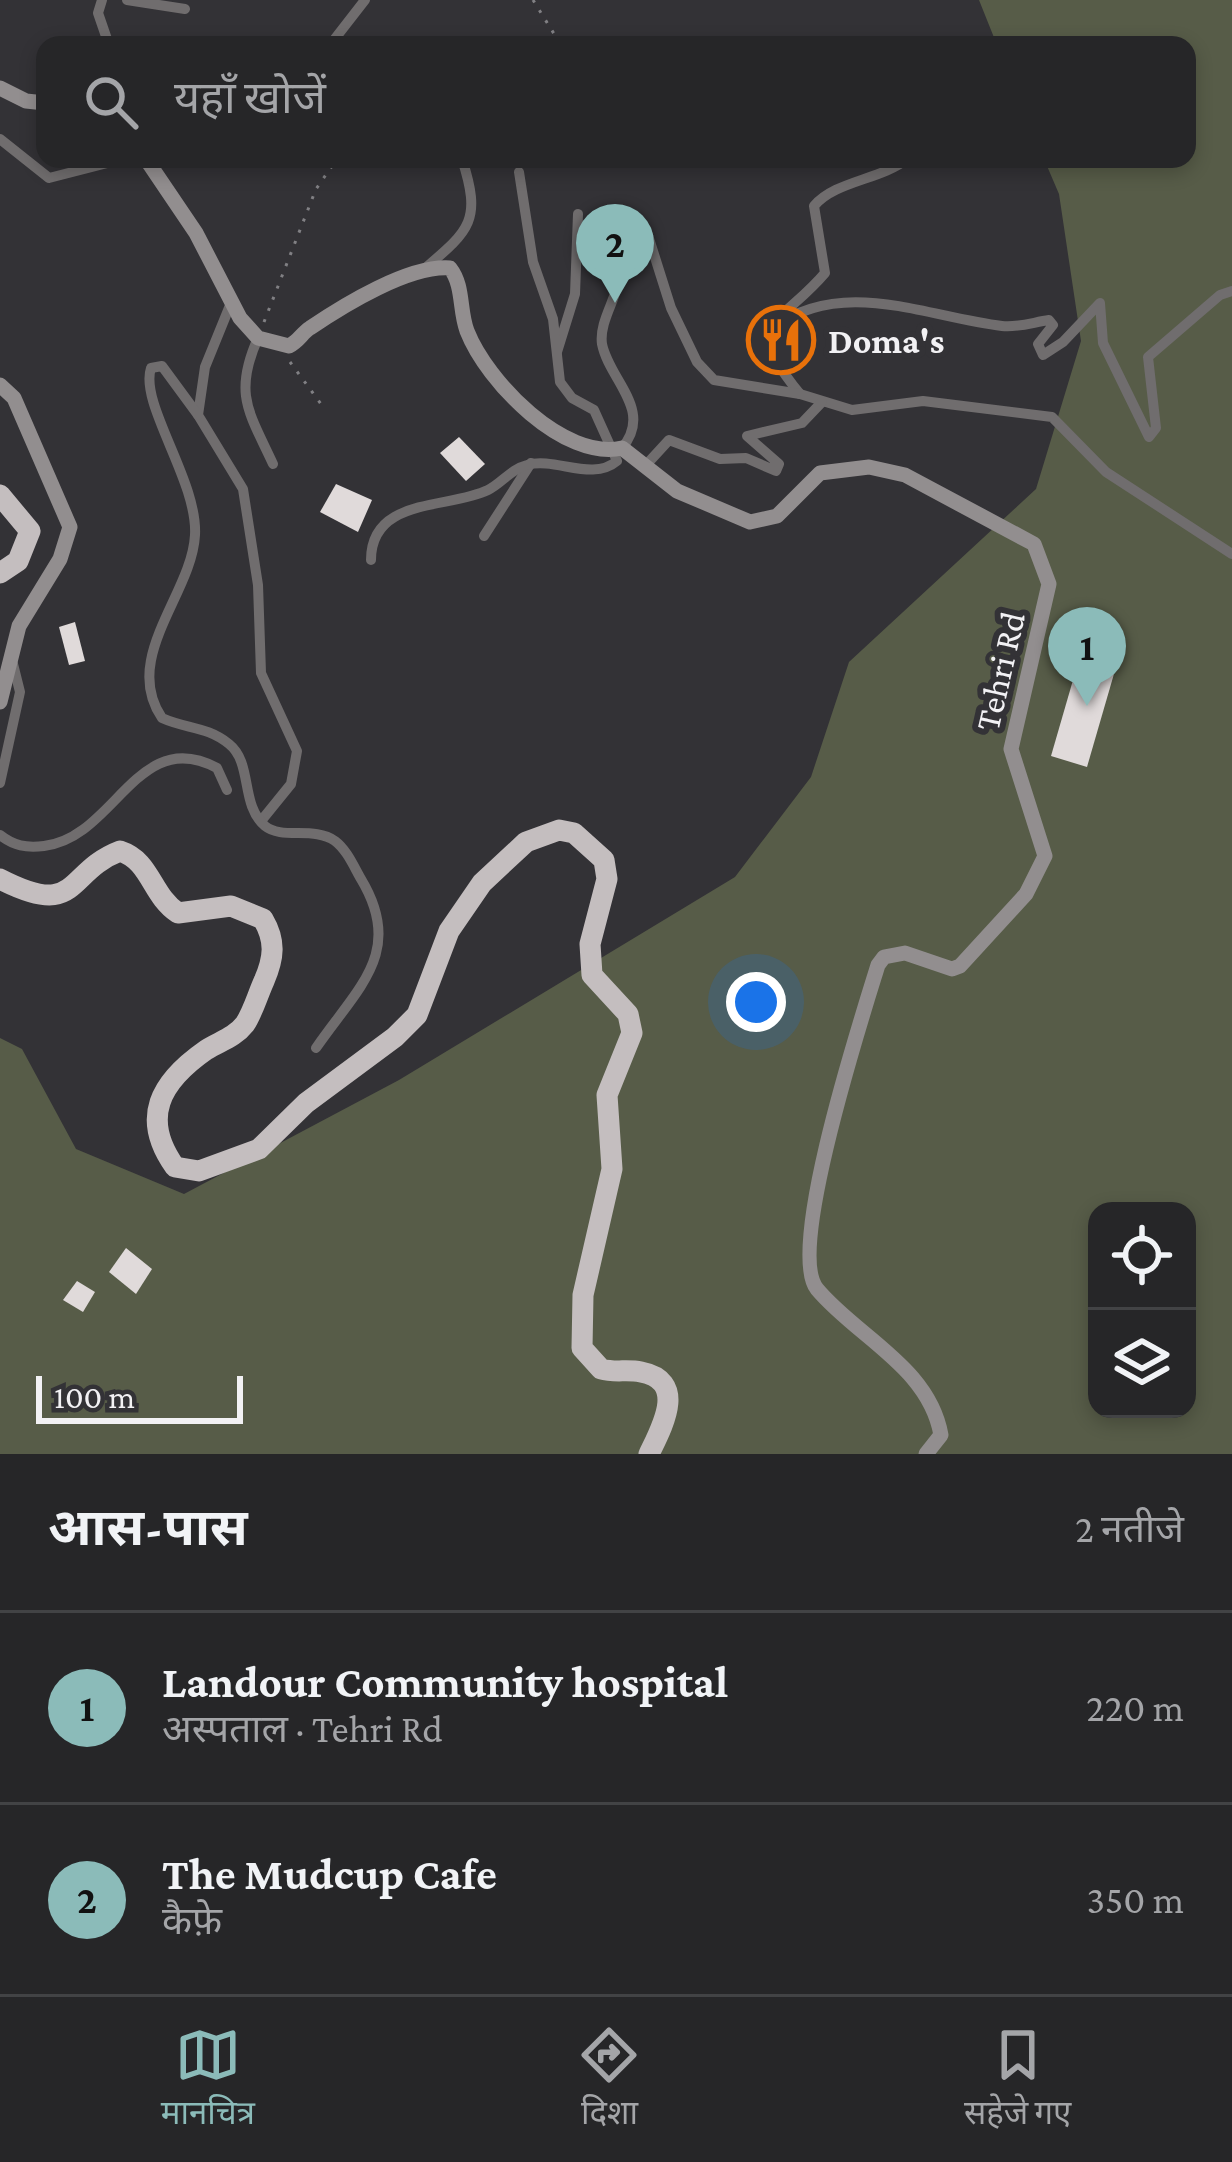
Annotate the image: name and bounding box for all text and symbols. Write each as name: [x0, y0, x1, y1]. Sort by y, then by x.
search box: [36, 36, 1196, 168]
icon: search: [78, 69, 144, 135]
text: यहाँ खोजें: [174, 73, 326, 123]
pin: 2: [576, 204, 654, 303]
restaurant icon: Doma's: [746, 305, 816, 375]
place label: Doma's: [828, 321, 944, 361]
pin: 1: [1048, 607, 1126, 706]
street label: Tehri Rd: [967, 608, 1033, 735]
your location: [726, 972, 786, 1032]
map controls: [1088, 1202, 1196, 1418]
button: locate: [1088, 1202, 1196, 1310]
button: layers: [1088, 1310, 1196, 1418]
scale bar: [36, 1370, 243, 1423]
text: 100 m: [54, 1378, 135, 1415]
text: आस-पास: [48, 1499, 248, 1556]
text: 2 नतीजे: [1075, 1507, 1184, 1550]
text: Landour Community hospital: [162, 1657, 728, 1707]
text: 1: [80, 1686, 94, 1729]
text: 220 m: [1086, 1686, 1184, 1729]
text: अस्पताल · Tehri Rd: [162, 1707, 443, 1750]
text: The Mudcup Cafe: [162, 1849, 497, 1899]
text: 2: [77, 1878, 97, 1921]
text: 350 m: [1086, 1878, 1184, 1921]
text: कैफ़े: [162, 1899, 222, 1942]
tab: मानचित्र: [161, 2022, 255, 2137]
tab: दिशा: [576, 2022, 642, 2137]
tab: सहेजे गए: [964, 2022, 1071, 2137]

